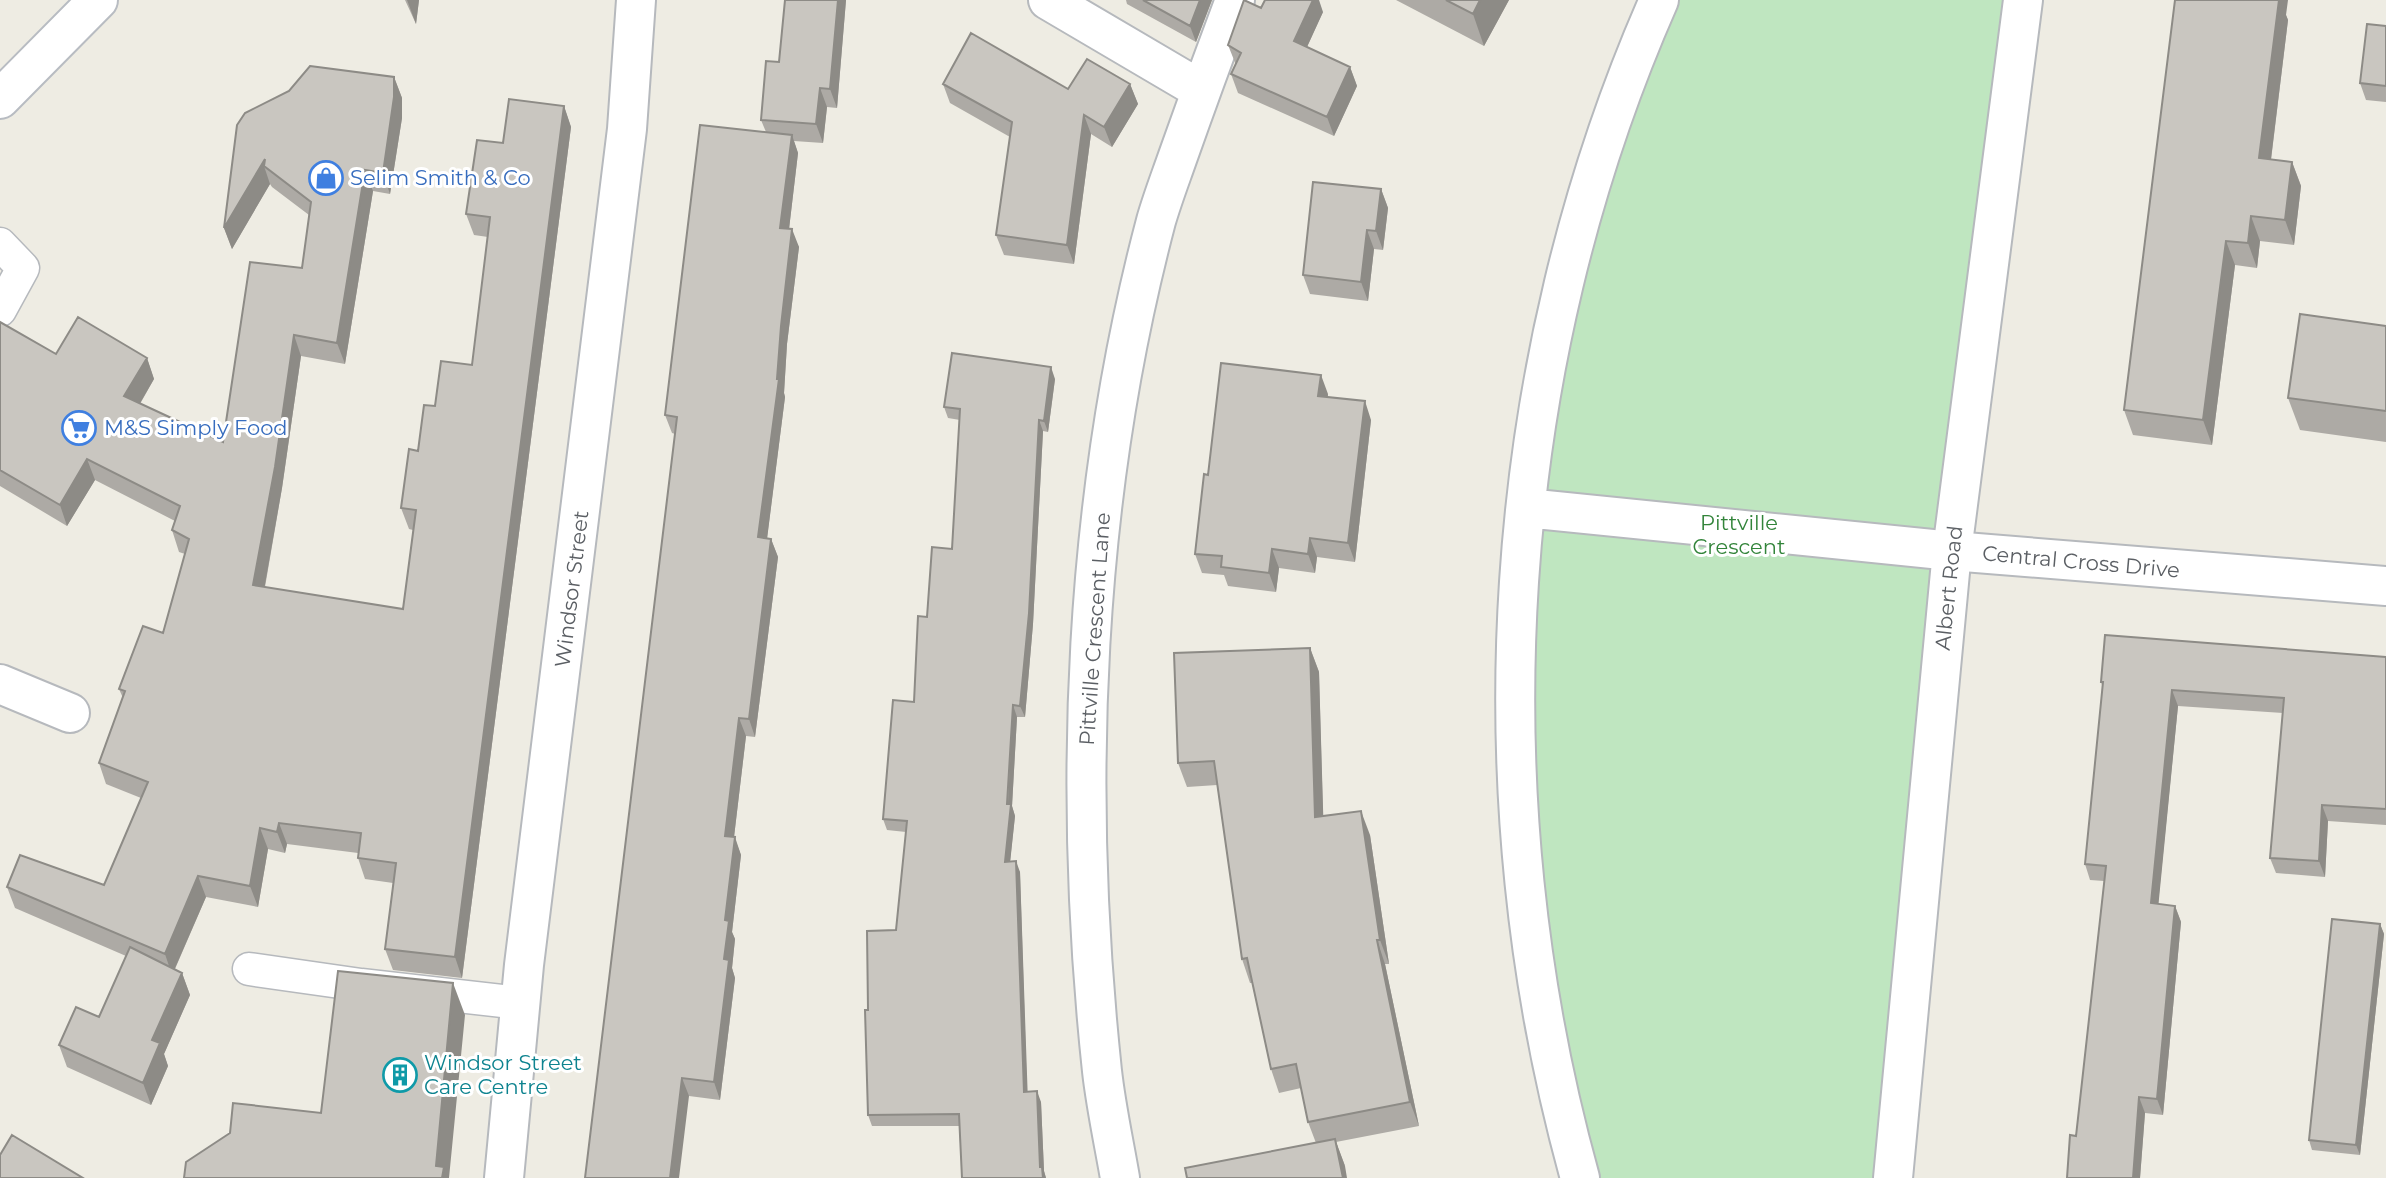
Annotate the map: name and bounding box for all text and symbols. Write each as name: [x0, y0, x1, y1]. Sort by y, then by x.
shop icon: Selim Smith & Co: [307, 159, 345, 197]
place label: Selim Smith & Co: [350, 165, 531, 190]
supermarket icon: M&S Simply Food: [60, 409, 98, 447]
place label: M&S Simply Food: [104, 415, 288, 440]
street label: Windsor Street: [549, 509, 594, 669]
park label: Pittville Crescent: [1692, 510, 1786, 559]
street label: Pittville Crescent Lane: [1074, 511, 1115, 746]
street label: Albert Road: [1930, 524, 1967, 652]
street label: Central Cross Drive: [1981, 540, 2181, 583]
place label: Windsor Street Care Centre: [424, 1050, 582, 1099]
building icon: Windsor Street Care Centre: [381, 1056, 419, 1094]

